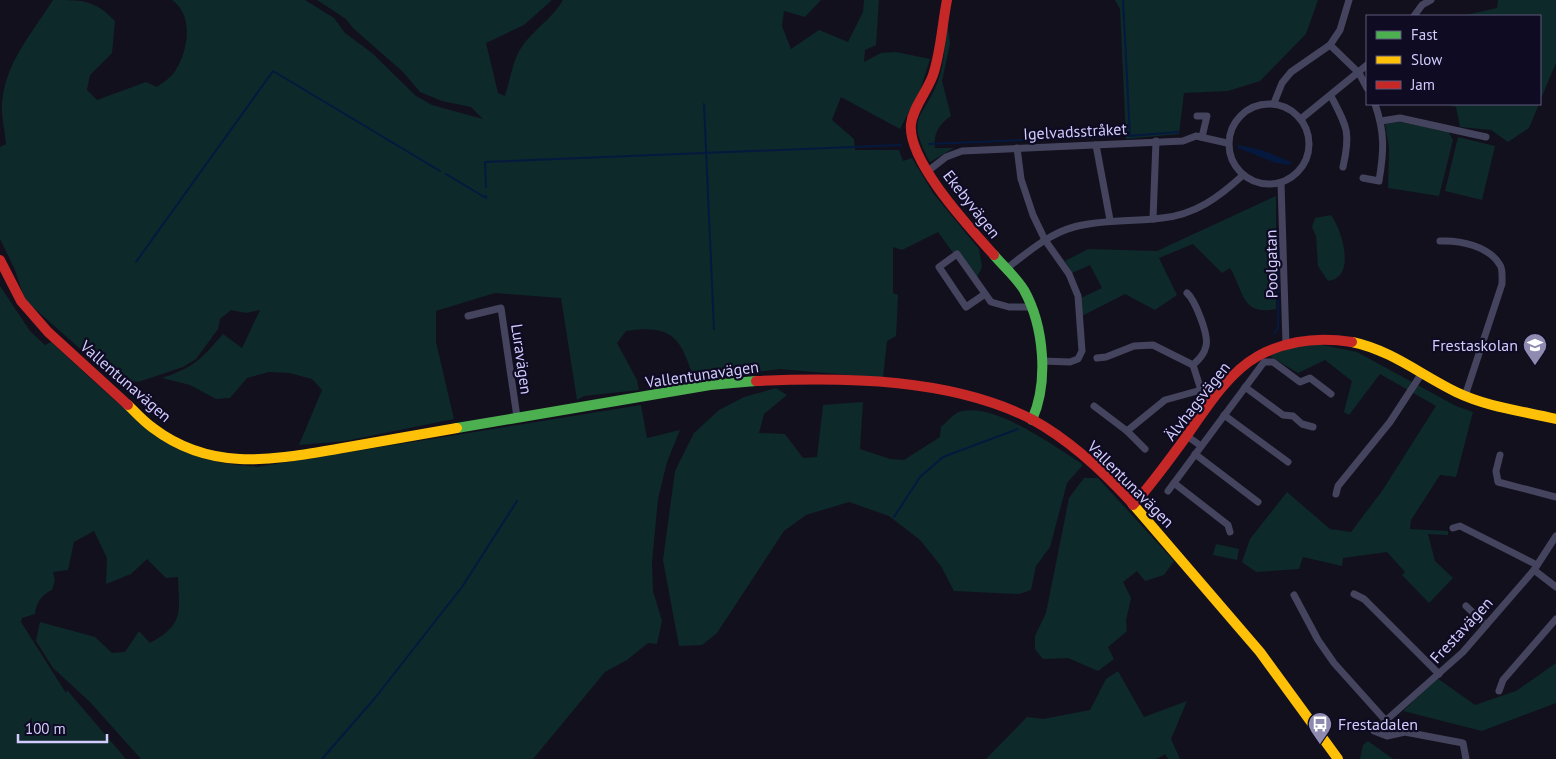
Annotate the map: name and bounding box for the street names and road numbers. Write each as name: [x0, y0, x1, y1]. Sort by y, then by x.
street label: Igelvadsstråket: [1023, 118, 1128, 144]
street label: Ekebyvägen: [939, 166, 1005, 242]
street label: Poolgatan: [1260, 229, 1282, 299]
street label: Luravägen: [507, 322, 537, 396]
street label: Vallentunavägen: [76, 335, 176, 426]
street label: Vallentunavägen: [643, 356, 760, 392]
street label: Älvhagsvägen: [1160, 357, 1234, 445]
street label: Vallentunavägen: [1083, 436, 1178, 531]
street label: Frestavägen: [1425, 593, 1497, 667]

